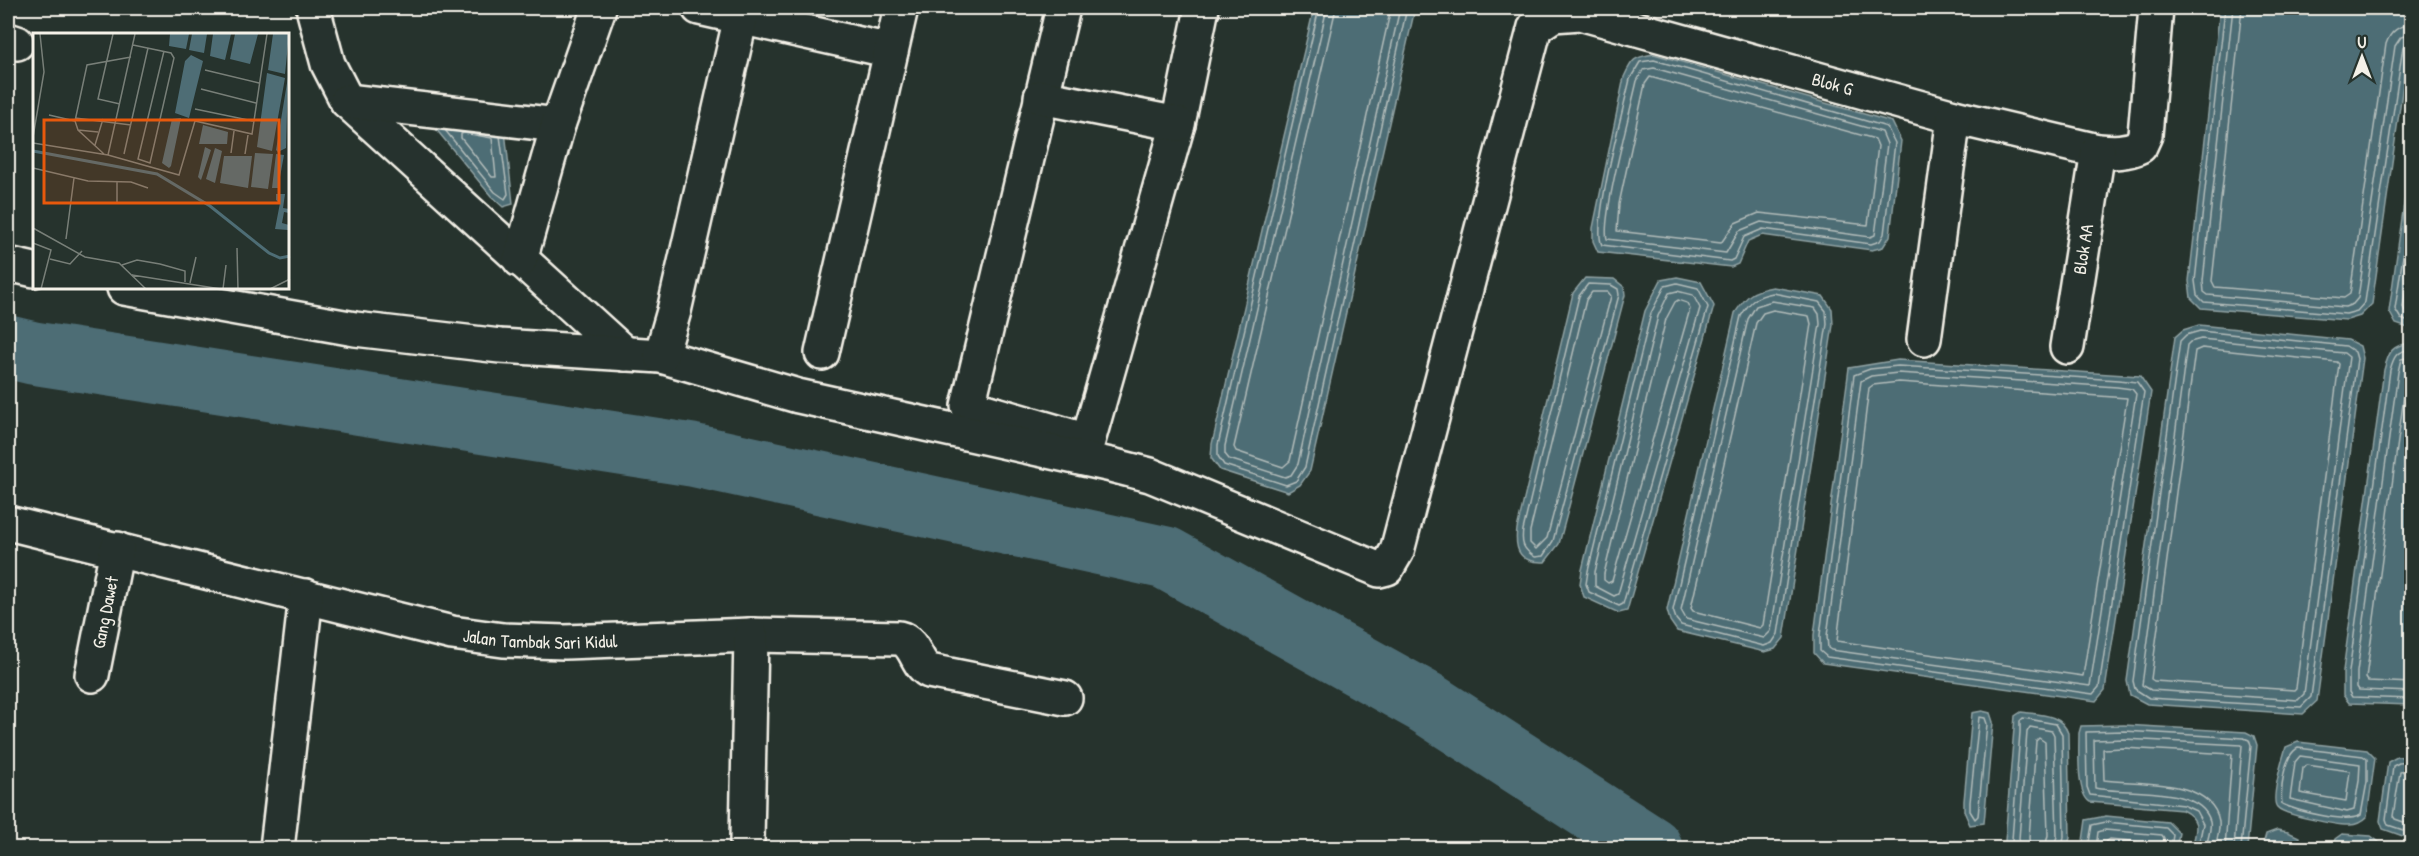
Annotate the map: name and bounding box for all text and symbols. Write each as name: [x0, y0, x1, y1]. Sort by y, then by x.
north arrow: [2332, 27, 2392, 87]
text: U: [2358, 31, 2367, 53]
inset map: [33, 33, 290, 290]
street label: Blok G: [1809, 66, 1856, 101]
street label: Blok AA: [2066, 222, 2099, 276]
street label: Gang Dawet: [85, 573, 124, 651]
street label: Jalan Tambak Sari Kidul: [461, 622, 618, 655]

